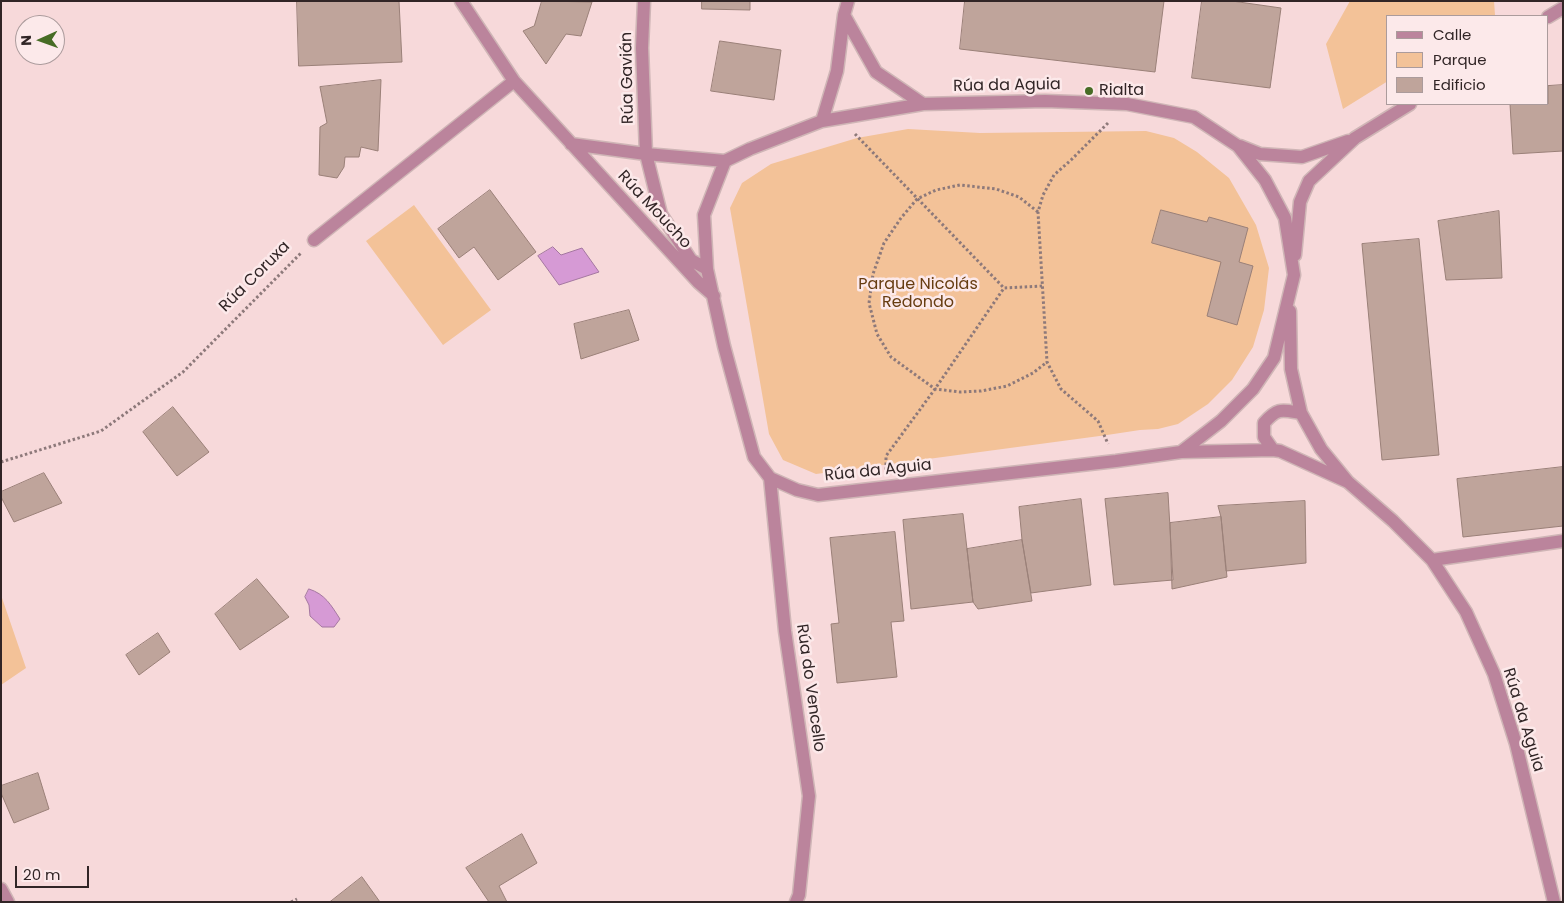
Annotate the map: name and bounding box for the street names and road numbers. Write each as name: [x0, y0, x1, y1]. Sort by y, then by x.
street label: Rúa Gavián: [618, 32, 638, 124]
street label: Rúa da Aguia: [953, 75, 1061, 97]
street label: Rúa Moucho: [613, 167, 695, 253]
street label: Rúa Coruxa: [216, 238, 294, 316]
street label: Rúa da Aguia: [824, 456, 932, 486]
street label: Rúa do Vencello: [792, 623, 828, 753]
street label: Rúa da Aguia: [1498, 666, 1548, 774]

